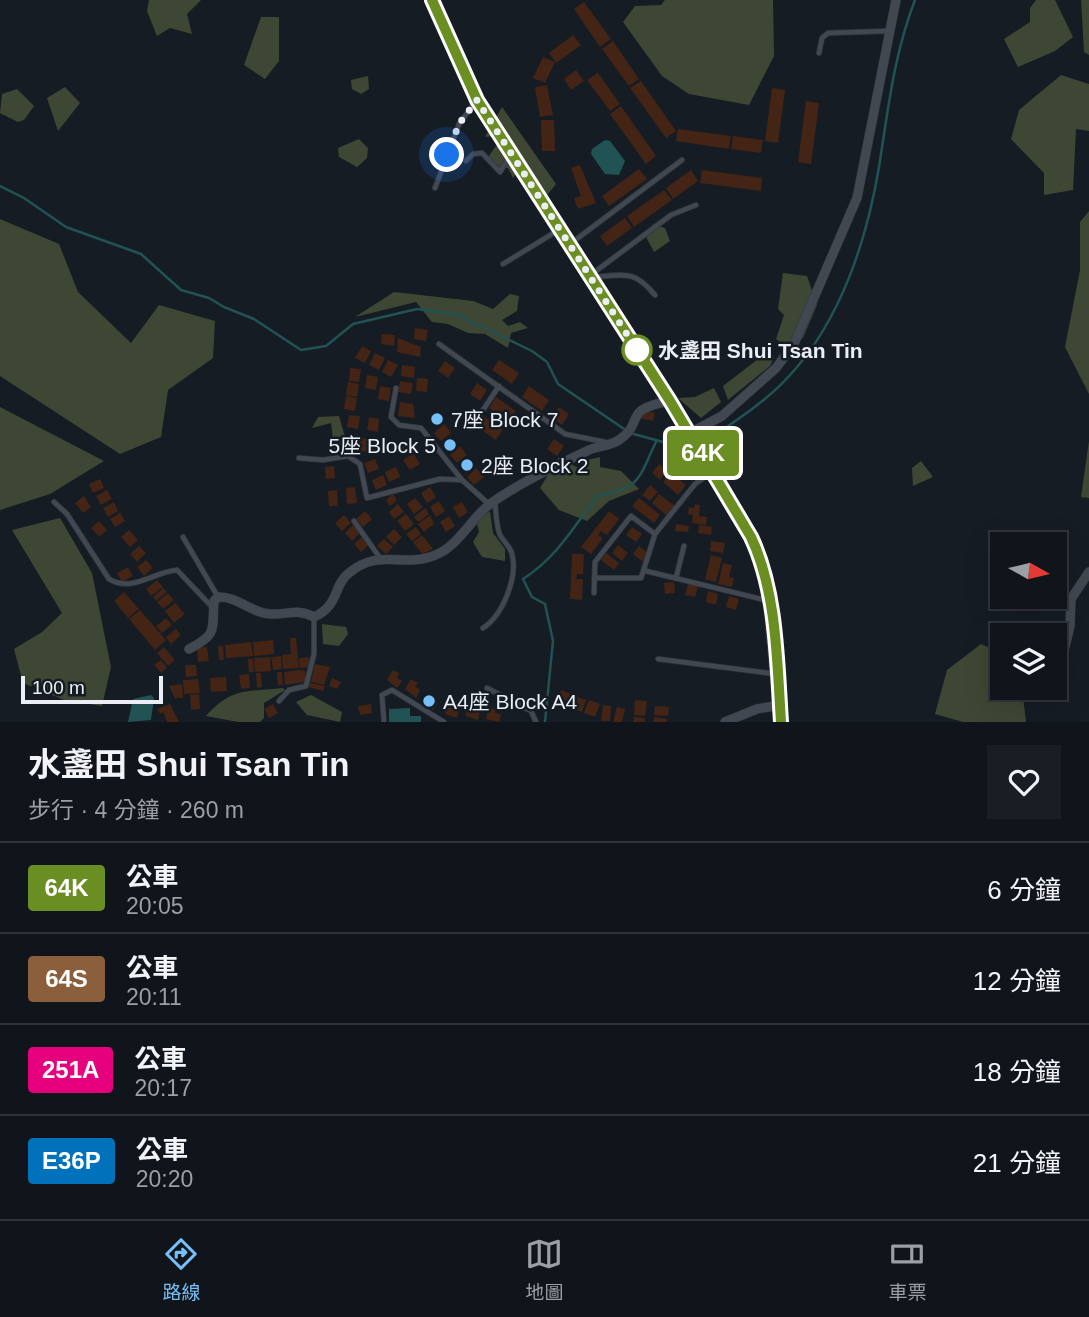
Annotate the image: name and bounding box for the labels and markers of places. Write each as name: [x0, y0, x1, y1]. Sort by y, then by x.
marker: 水盞田 Shui Tsan Tin: [622, 335, 652, 365]
place label: 水盞田 Shui Tsan Tin: [658, 339, 863, 362]
place label: 7座 Block 7: [451, 408, 558, 431]
marker: 7座 Block 7: [429, 411, 445, 427]
place label: 5座 Block 5: [329, 434, 436, 457]
marker: 5座 Block 5: [442, 437, 458, 453]
place label: 2座 Block 2: [481, 454, 588, 477]
marker: 2座 Block 2: [459, 457, 475, 473]
place label: A4座 Block A4: [443, 690, 578, 713]
marker: A4座 Block A4: [421, 693, 437, 709]

